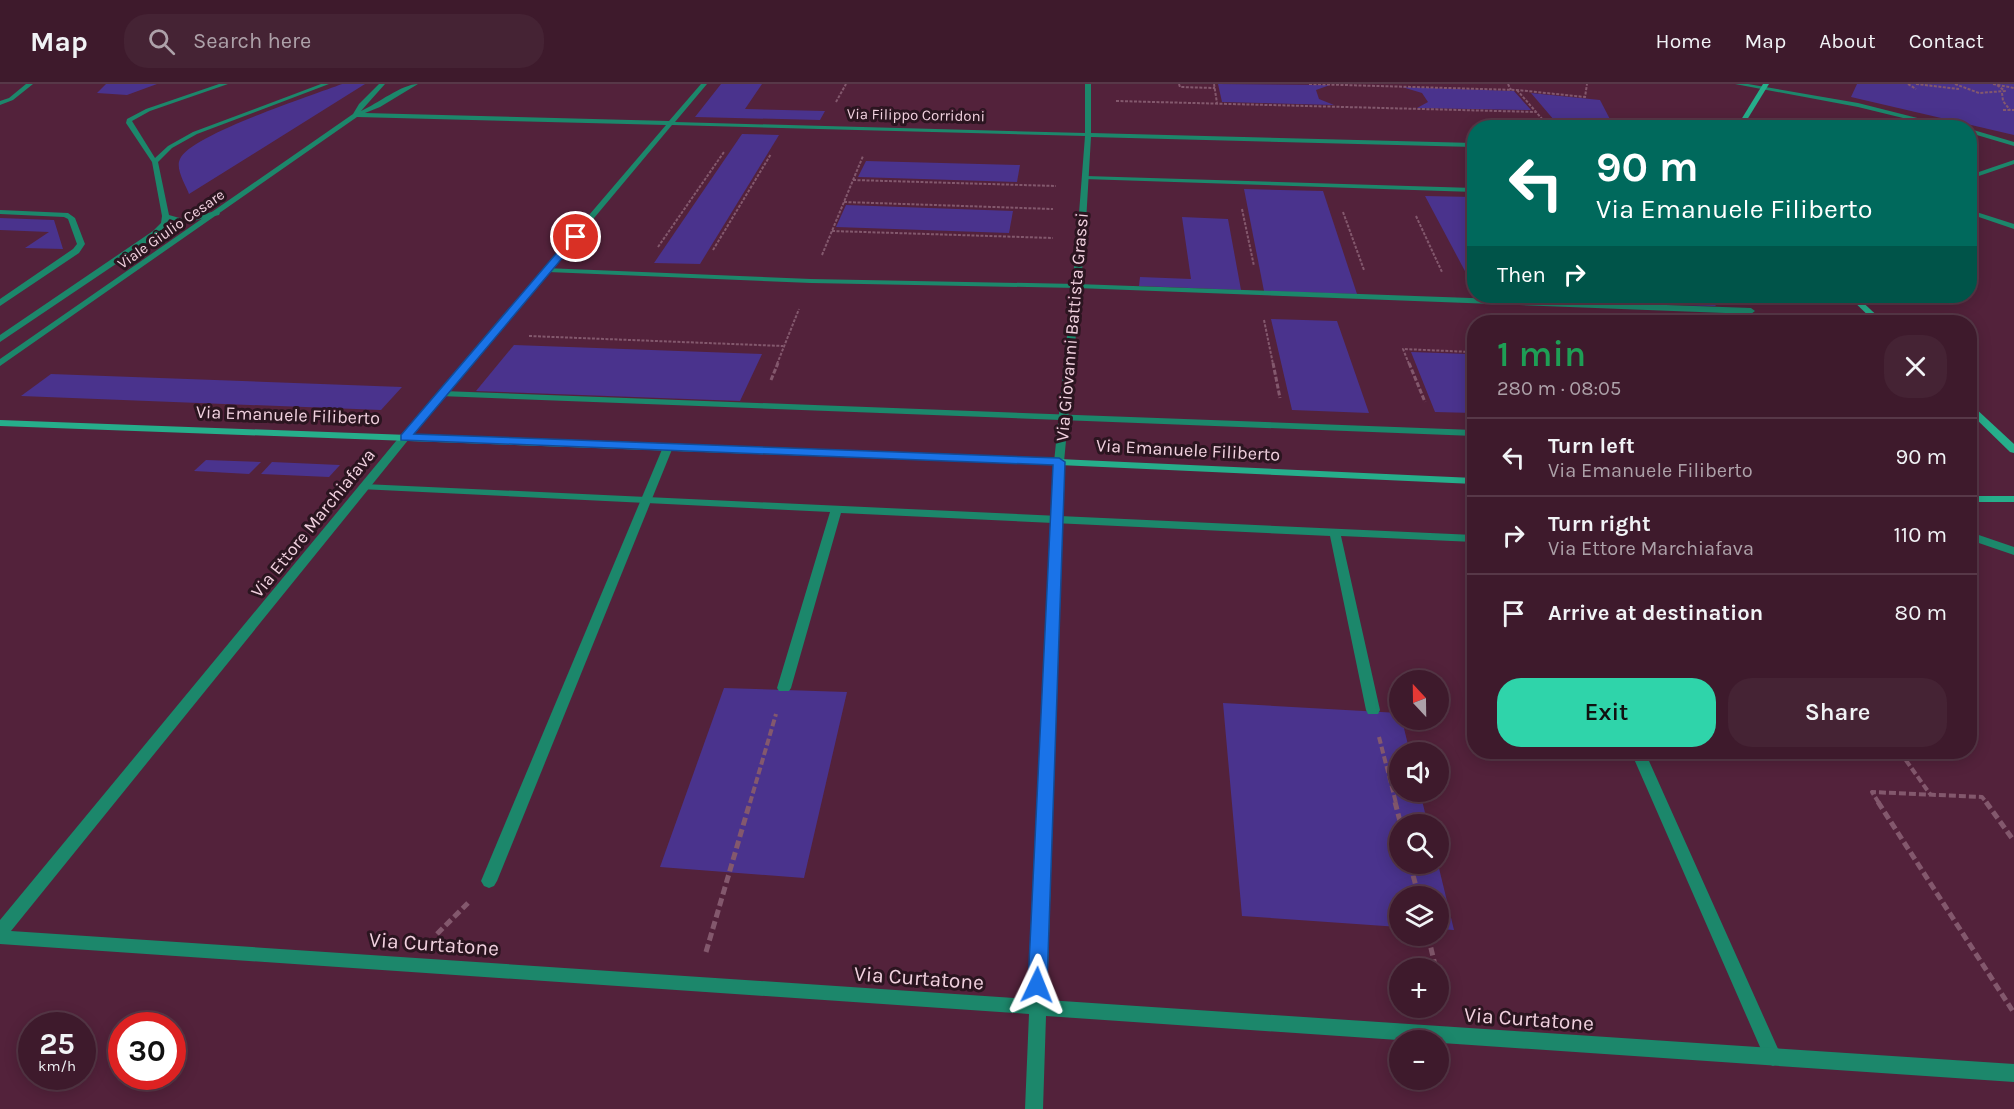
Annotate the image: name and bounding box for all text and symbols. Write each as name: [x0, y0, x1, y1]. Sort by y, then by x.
search box: [124, 14, 544, 68]
text: Map: [30, 25, 88, 58]
icon: search: [145, 25, 178, 58]
text: Search here: [193, 28, 311, 54]
text: Home: [1656, 29, 1712, 53]
text: Map: [1745, 29, 1786, 53]
text: About: [1819, 29, 1876, 53]
text: Contact: [1909, 29, 1984, 53]
street label: Via Filippo Corridoni: [847, 105, 985, 125]
text: 90 m: [1596, 142, 1699, 192]
icon: left: [1497, 144, 1575, 222]
street label: Viale Giulio Cesare: [114, 185, 228, 273]
text: Via Emanuele Filiberto: [1596, 193, 1872, 225]
pin: [550, 211, 601, 262]
street label: Via Giovanni Battista Grassi: [1051, 212, 1093, 442]
icon: arrive: [559, 220, 592, 253]
icon: right: [1558, 258, 1591, 291]
text: Then: [1497, 262, 1546, 288]
text: 1 min: [1497, 333, 1586, 375]
button: close: [1884, 335, 1947, 398]
text: 280 m · 08:05: [1497, 377, 1621, 400]
street label: Via Emanuele Filiberto: [196, 401, 380, 429]
text: Turn left: [1548, 433, 1635, 459]
street label: Via Emanuele Filiberto: [1095, 434, 1281, 466]
icon: left: [1497, 441, 1530, 474]
street label: Via Ettore Marchiafava: [246, 444, 380, 602]
text: 90 m: [1895, 444, 1947, 470]
text: Via Emanuele Filiberto: [1548, 459, 1753, 482]
text: Turn right: [1548, 511, 1651, 537]
icon: right: [1497, 519, 1530, 552]
text: 110 m: [1894, 522, 1947, 548]
text: Via Ettore Marchiafava: [1548, 537, 1754, 560]
icon: arrive: [1497, 597, 1530, 630]
text: Arrive at destination: [1548, 600, 1763, 626]
text: 80 m: [1895, 600, 1947, 626]
north arrow: [1389, 670, 1449, 730]
map controls: [1389, 670, 1449, 1090]
button: Exit: [1497, 678, 1716, 747]
button: Share: [1728, 678, 1947, 747]
button: sound: [1389, 742, 1449, 802]
button: search: [1389, 814, 1449, 874]
button: layers: [1389, 886, 1449, 946]
street label: Via Curtatone: [368, 927, 500, 961]
position arrow: [1005, 953, 1069, 1017]
button: +: [1389, 958, 1449, 1018]
street label: Via Curtatone: [853, 961, 985, 995]
street label: Via Curtatone: [1463, 1002, 1595, 1036]
speed limit sign: 30: [108, 1012, 186, 1090]
text: 25: [39, 1026, 75, 1062]
button: −: [1389, 1030, 1449, 1090]
text: km/h: [38, 1057, 76, 1075]

